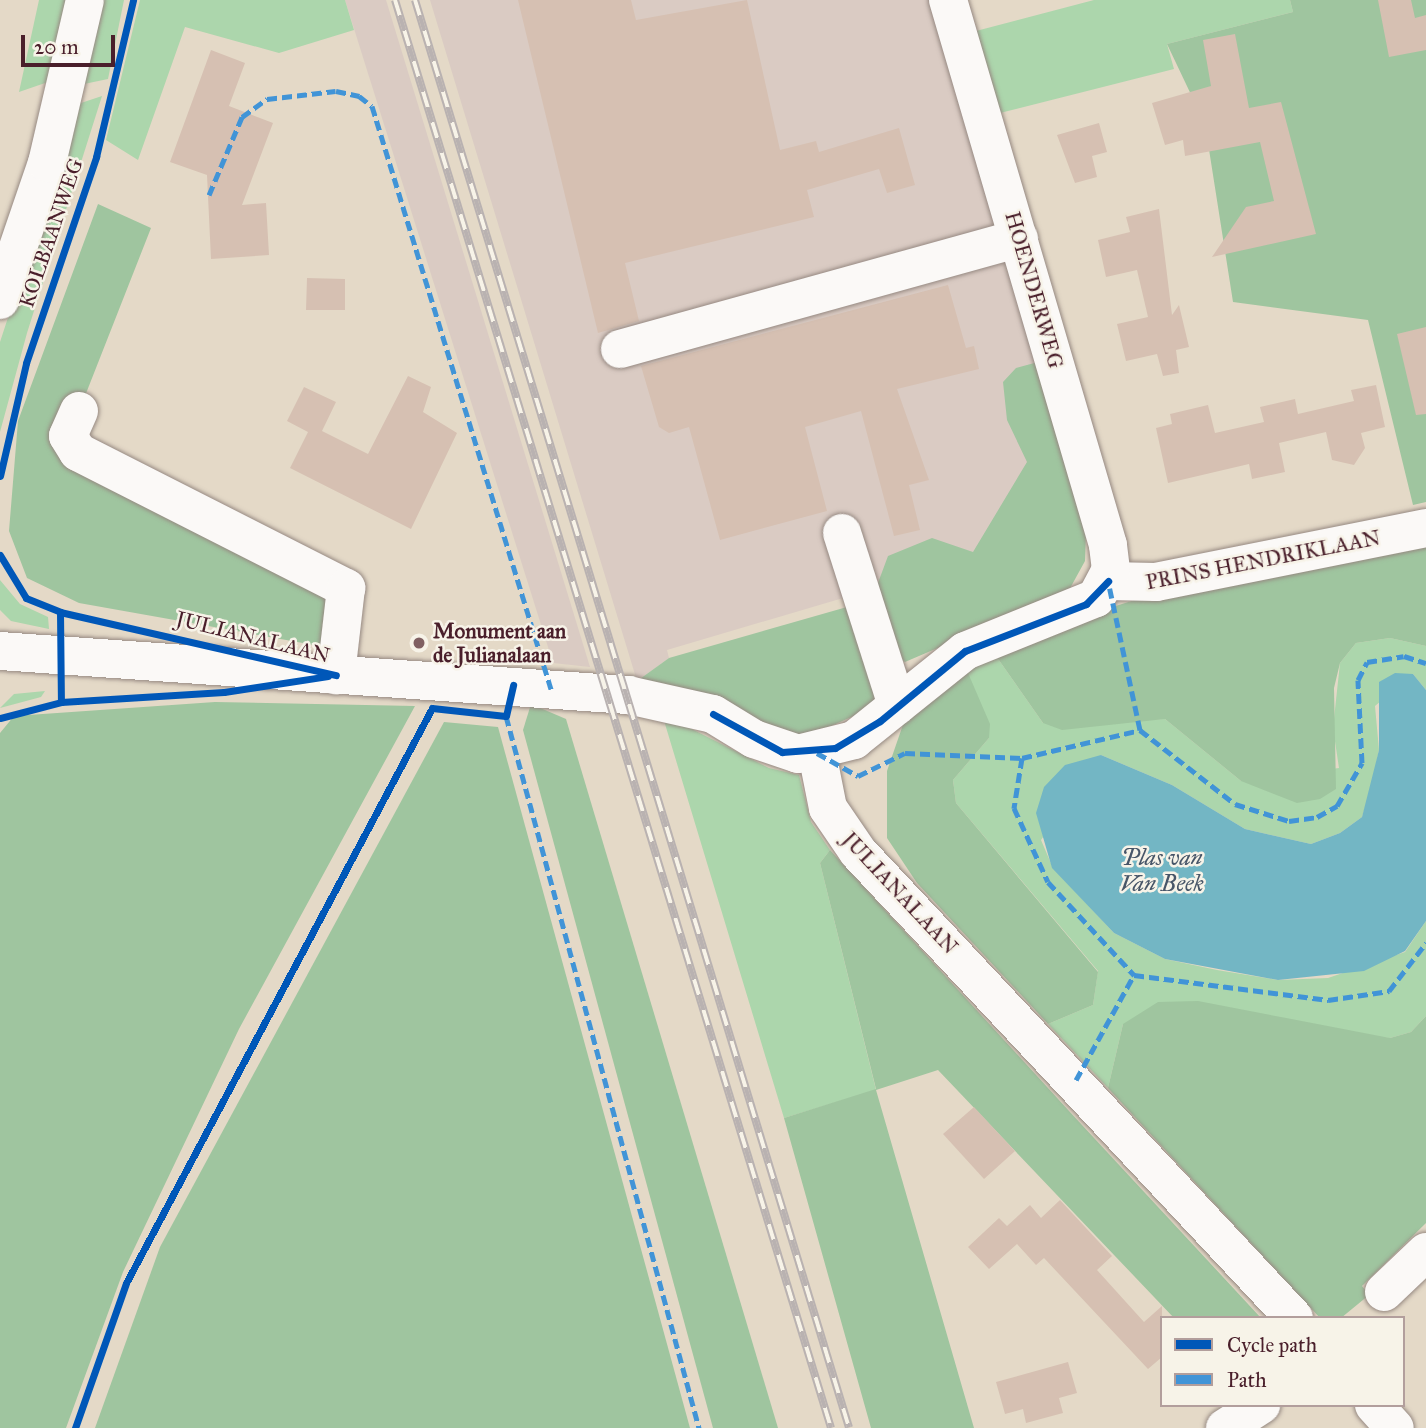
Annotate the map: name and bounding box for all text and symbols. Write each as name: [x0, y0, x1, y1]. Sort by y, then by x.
scale bar: [24, 21, 119, 65]
text: 20 m: [34, 34, 79, 60]
street label: KOLBAANWEG: [14, 155, 88, 311]
street label: HOENDERWEG: [1000, 209, 1068, 371]
street label: PRINS HENDRIKLAAN: [1144, 525, 1382, 595]
street label: JULIANALAAN: [173, 606, 333, 668]
place label: Monument aan de Julianalaan: [433, 618, 566, 668]
marker: Monument aan de Julianalaan: [411, 635, 427, 651]
street label: JULIANALAAN: [837, 827, 963, 959]
water label: Plas van Van Beek: [1120, 843, 1204, 897]
legend: [1160, 1316, 1405, 1407]
text: Cycle path: [1227, 1332, 1317, 1358]
text: Path: [1227, 1367, 1267, 1393]

